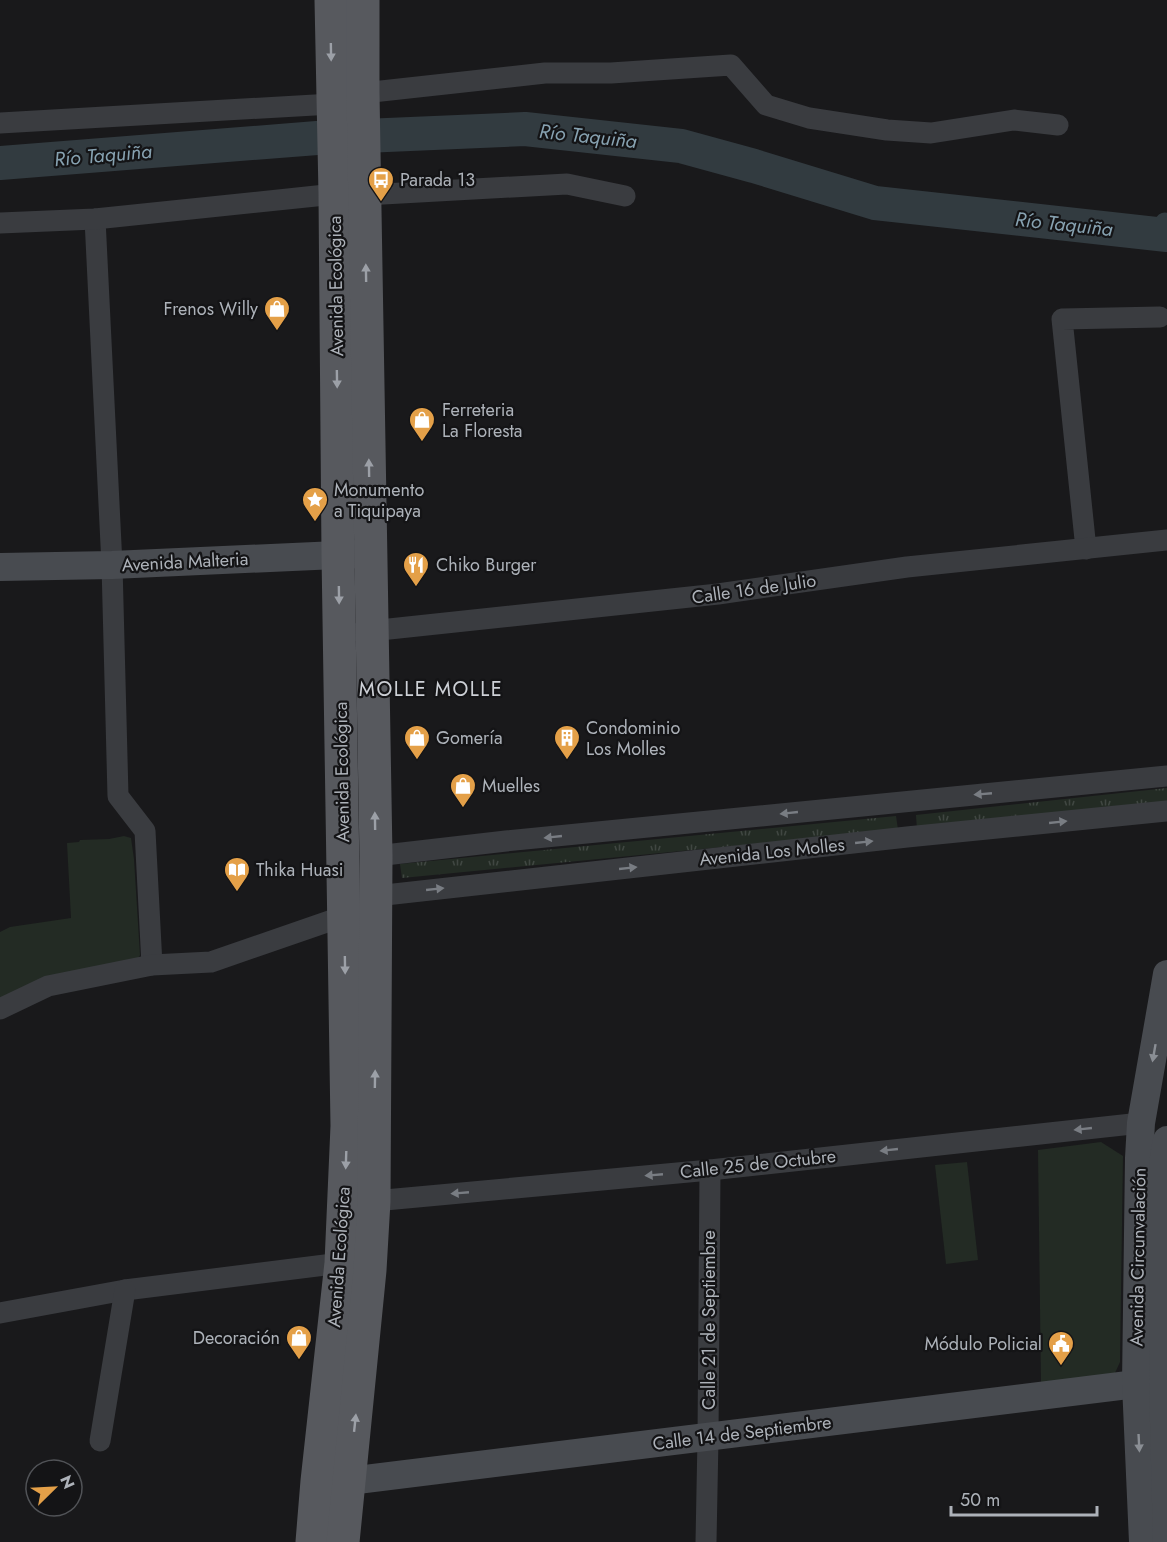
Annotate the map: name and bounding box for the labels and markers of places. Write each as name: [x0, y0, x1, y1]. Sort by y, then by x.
bus stop icon: Parada 13: [366, 165, 396, 203]
place label: Parada 13: [400, 167, 475, 193]
shop icon: Frenos Willy: [262, 294, 292, 332]
place label: Frenos Willy: [164, 296, 258, 322]
place label: Ferreteria La Floresta: [442, 397, 523, 444]
shop icon: Ferreteria La Floresta: [407, 405, 437, 443]
place label: Monumento a Tiquipaya: [334, 477, 424, 524]
place icon: Monumento a Tiquipaya: [300, 485, 330, 523]
restaurant icon: Chiko Burger: [401, 550, 431, 588]
place label: Chiko Burger: [436, 552, 537, 578]
place label: Condominio Los Molles: [586, 715, 681, 762]
shop icon: Gomería: [402, 723, 432, 761]
building icon: Condominio Los Molles: [552, 723, 582, 761]
place label: Gomería: [436, 725, 503, 751]
shop icon: Muelles: [448, 771, 478, 809]
place label: Muelles: [482, 773, 540, 799]
library icon: Thika Huasi: [222, 855, 252, 893]
place label: Thika Huasi: [256, 857, 343, 883]
shop icon: Decoración: [284, 1323, 314, 1361]
place label: Decoración: [193, 1325, 280, 1351]
public building icon: Módulo Policial: [1046, 1329, 1076, 1367]
place label: Módulo Policial: [924, 1331, 1042, 1357]

